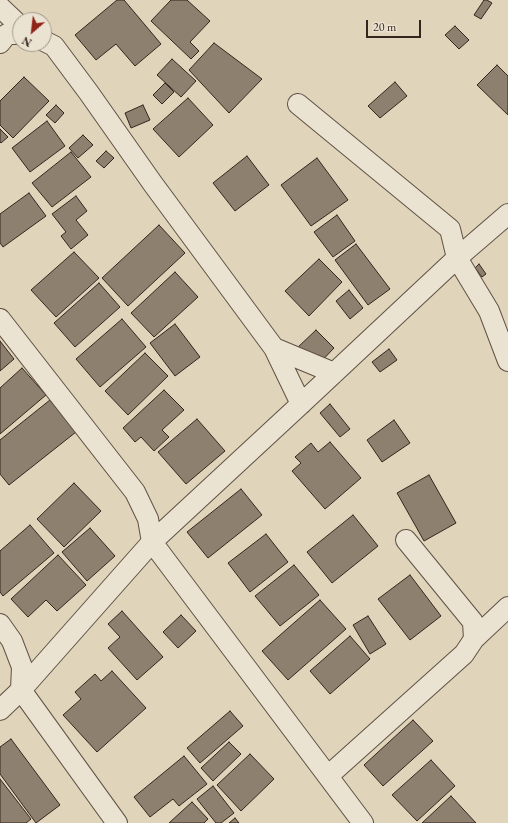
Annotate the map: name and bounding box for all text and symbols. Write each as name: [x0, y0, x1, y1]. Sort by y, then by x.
north arrow: [12, 12, 52, 52]
scale bar: [368, 12, 423, 38]
text: 20 m: [373, 19, 396, 35]
text: N: [20, 33, 34, 50]

